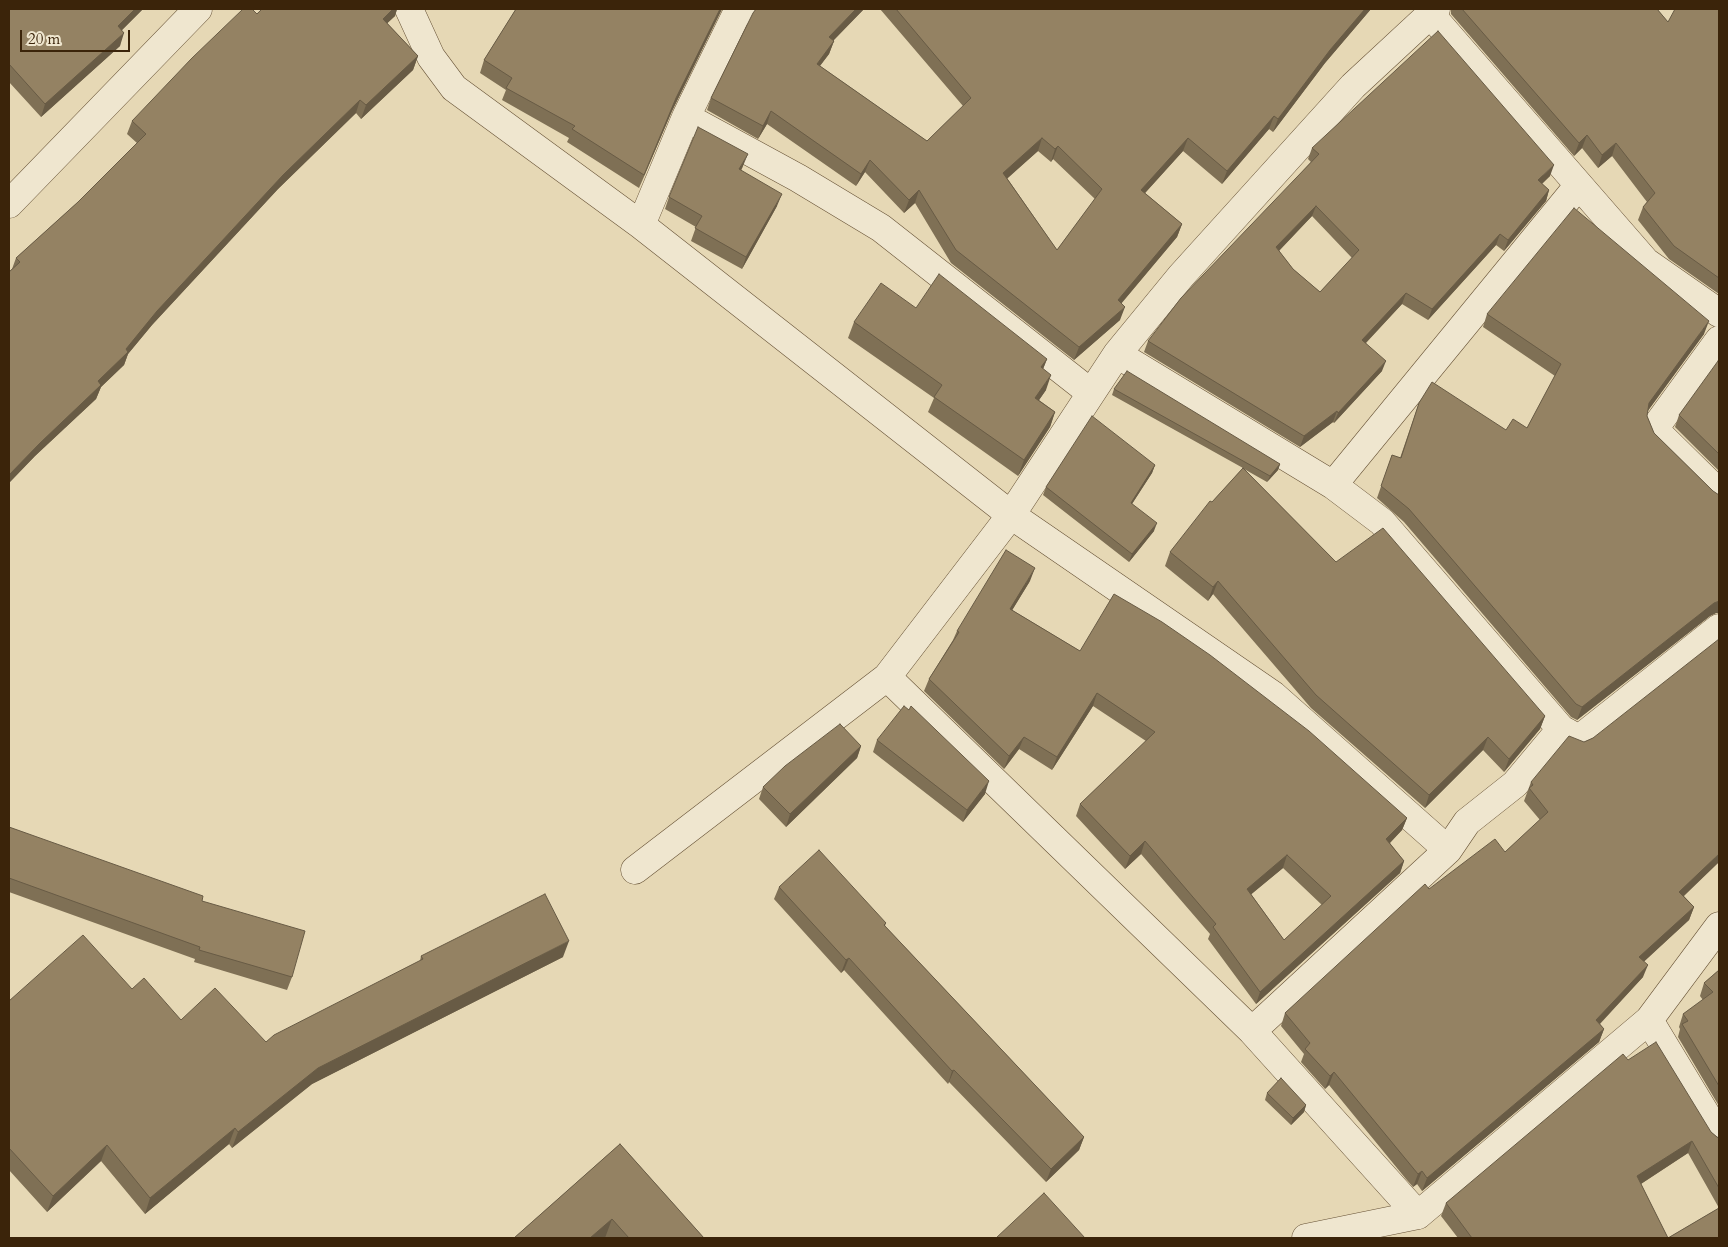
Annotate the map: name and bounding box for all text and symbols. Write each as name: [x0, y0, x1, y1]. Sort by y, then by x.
scale bar: [22, 20, 132, 52]
text: 20 m: [28, 29, 60, 49]

